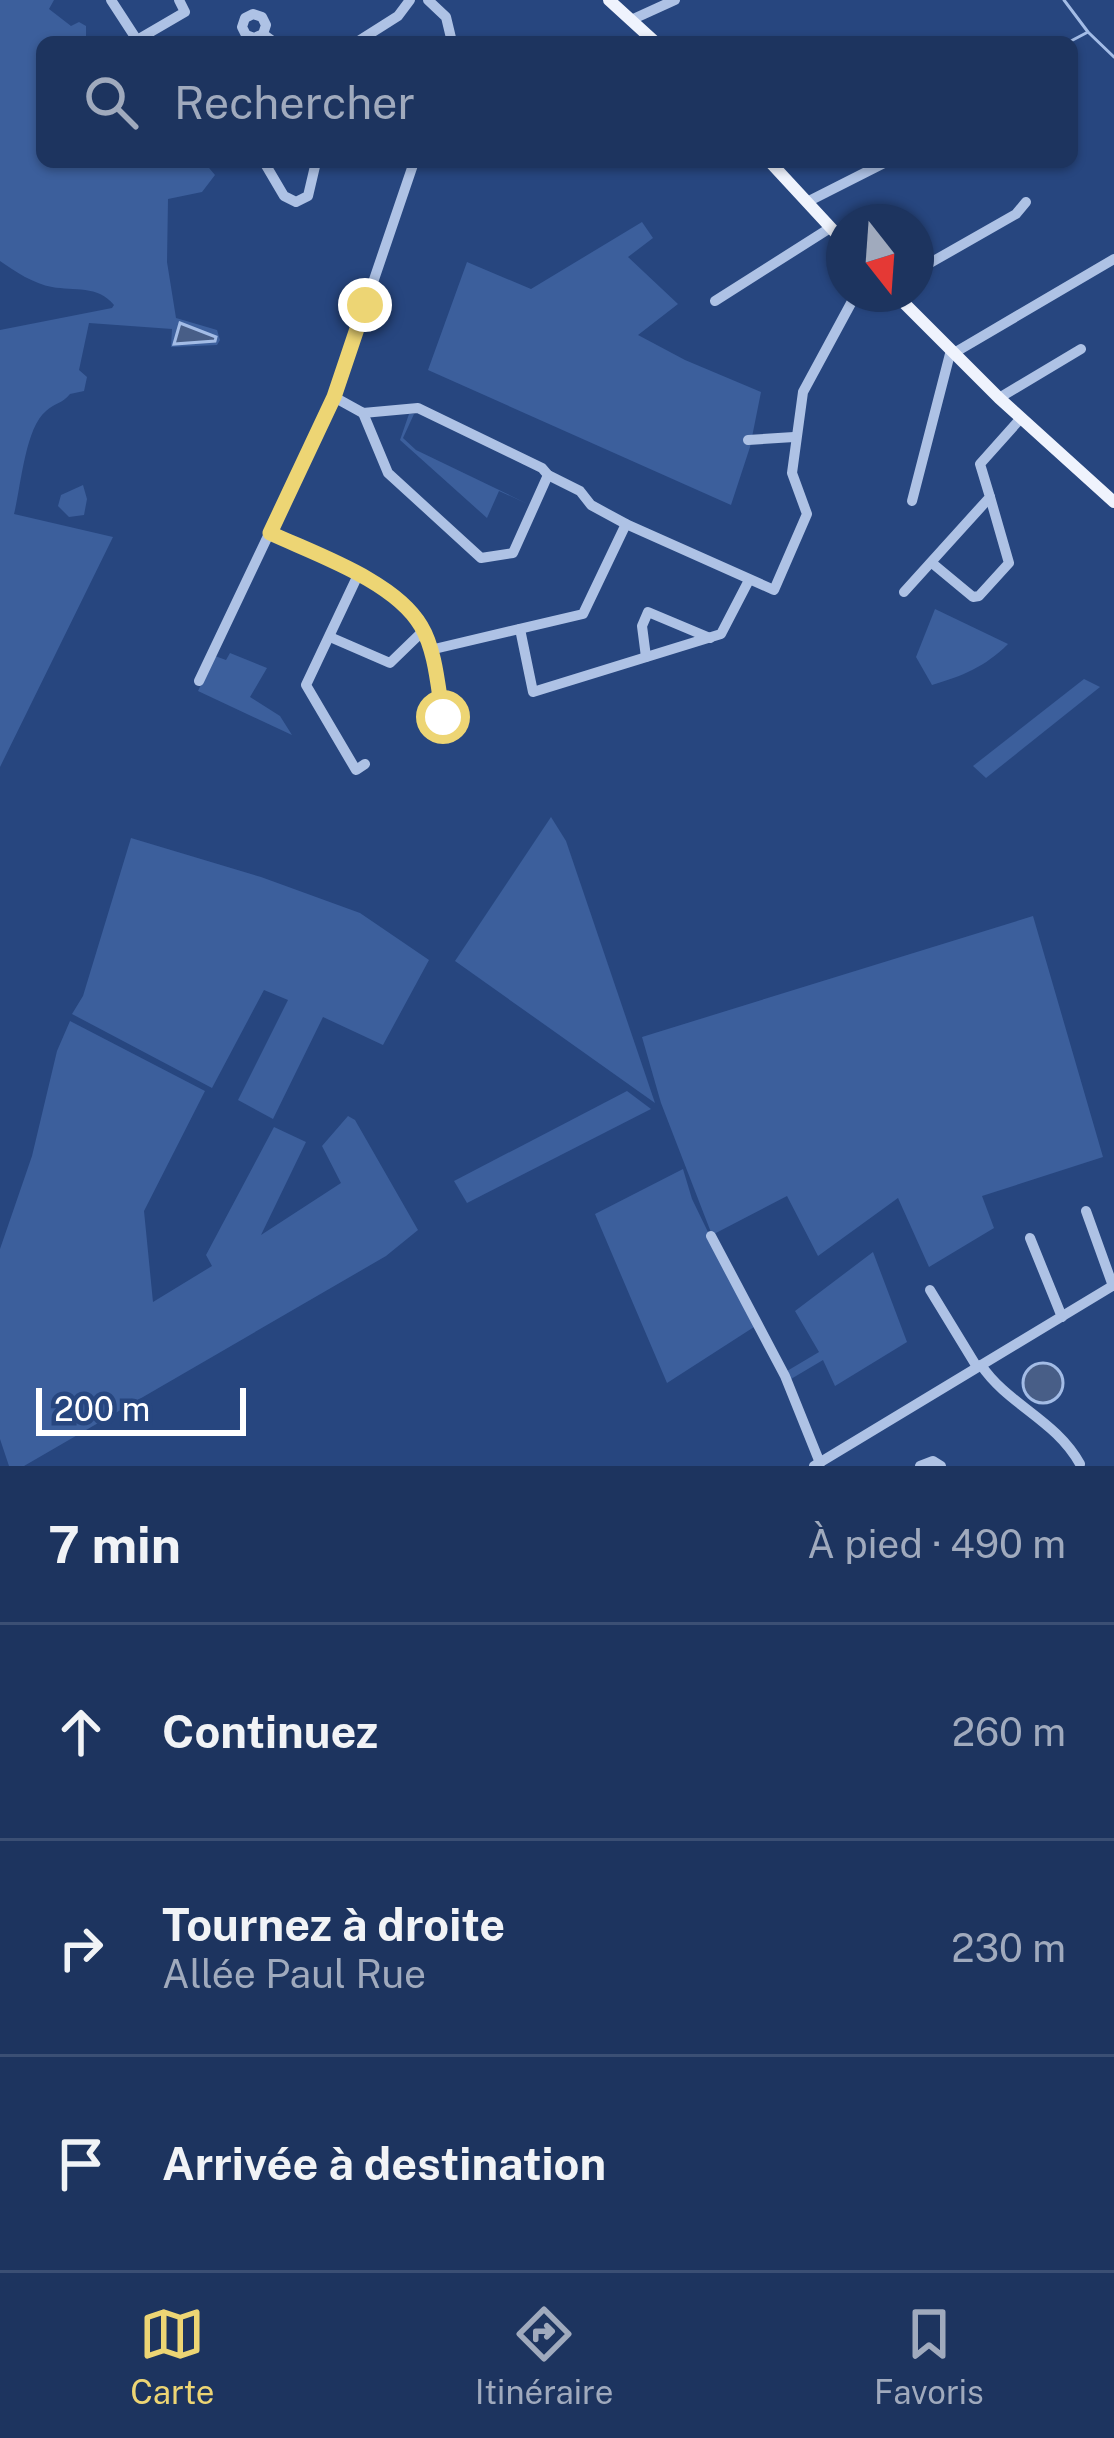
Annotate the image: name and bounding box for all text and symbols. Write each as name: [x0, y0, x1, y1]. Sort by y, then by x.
search box: [36, 36, 1078, 168]
icon: search: [78, 69, 144, 135]
text: Rechercher: [174, 76, 415, 129]
north arrow: [826, 204, 934, 312]
route end: [338, 278, 392, 332]
route start: [416, 690, 470, 744]
scale bar: [36, 1382, 246, 1435]
text: 200 m: [54, 1390, 150, 1428]
text: 7 min: [48, 1515, 181, 1574]
text: À pied · 490 m: [807, 1521, 1066, 1567]
icon: ahead: [48, 1699, 114, 1765]
text: Continuez: [162, 1705, 378, 1758]
text: 260 m: [952, 1709, 1066, 1755]
text: Tournez à droite: [162, 1898, 505, 1951]
icon: right: [48, 1915, 114, 1981]
text: 230 m: [951, 1925, 1066, 1971]
text: Allée Paul Rue: [162, 1951, 426, 1997]
icon: arrive: [48, 2131, 114, 2197]
text: Arrivée à destination: [162, 2137, 606, 2190]
tab: Carte: [130, 2301, 215, 2411]
tab: Itinéraire: [475, 2301, 613, 2411]
tab: Favoris: [874, 2301, 984, 2411]

